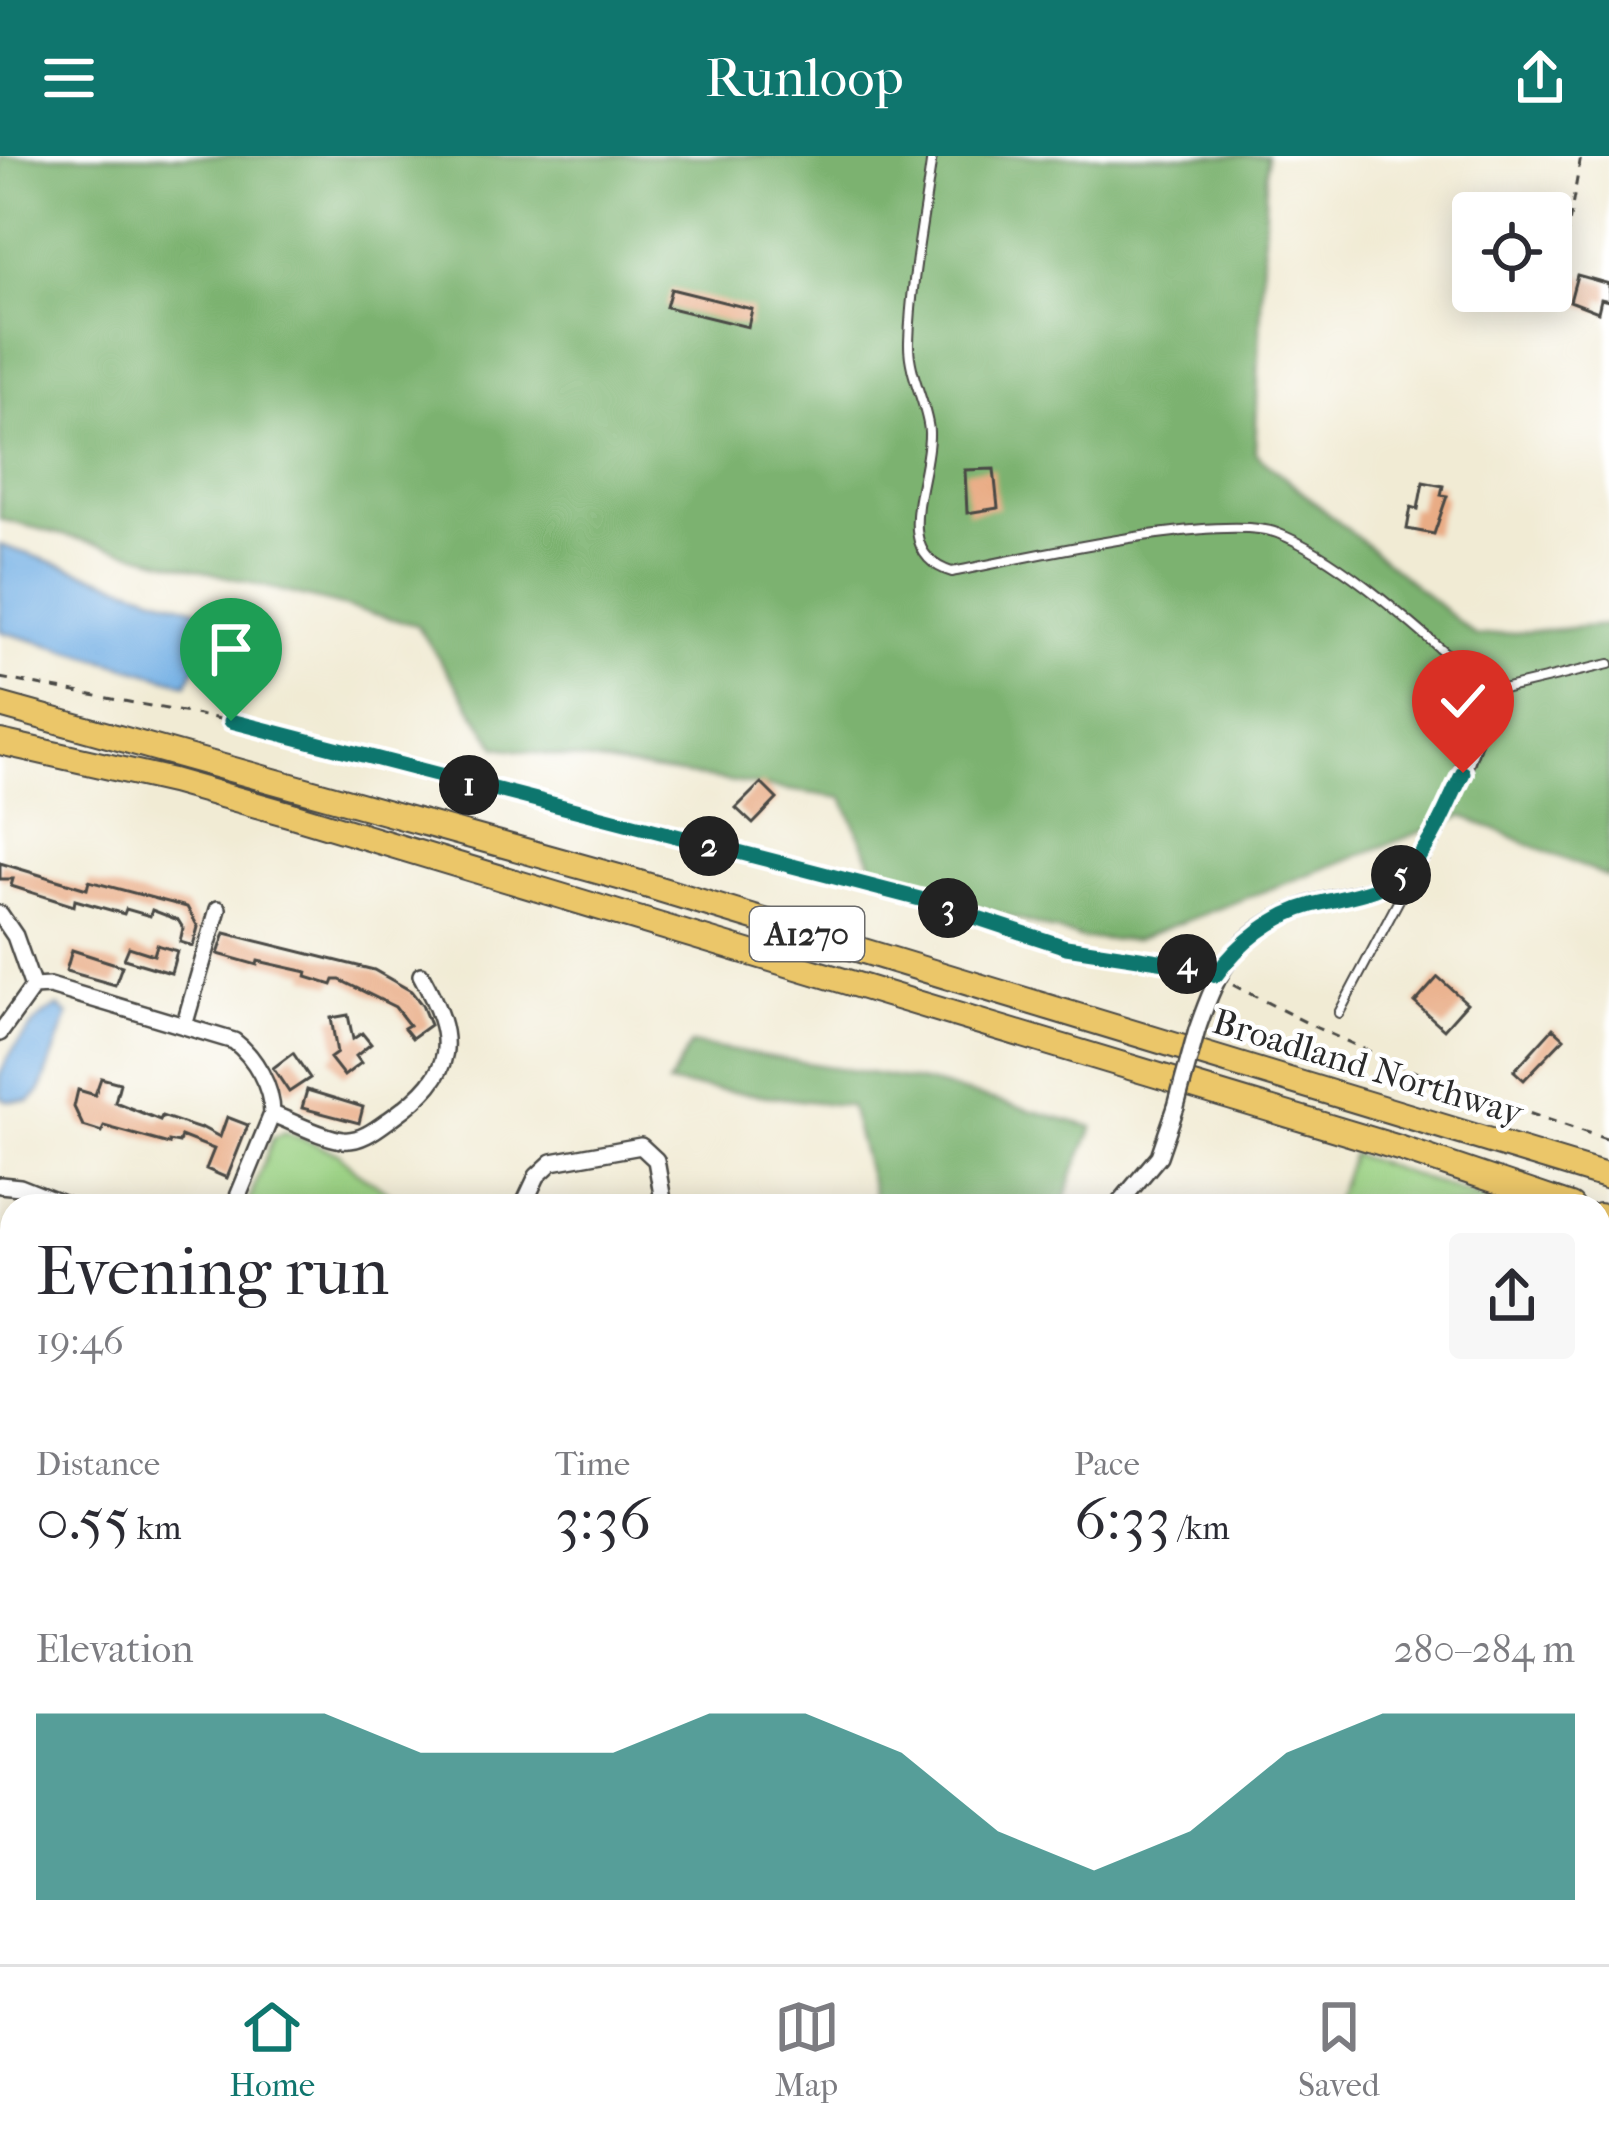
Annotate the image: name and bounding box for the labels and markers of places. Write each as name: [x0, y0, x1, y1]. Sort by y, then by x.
pin: [180, 598, 282, 721]
pin: [1412, 650, 1514, 773]
pin: 1: [439, 755, 499, 815]
pin: 2: [679, 816, 739, 876]
pin: 5: [1371, 845, 1431, 905]
pin: 3: [918, 878, 978, 938]
pin: 4: [1157, 934, 1217, 994]

